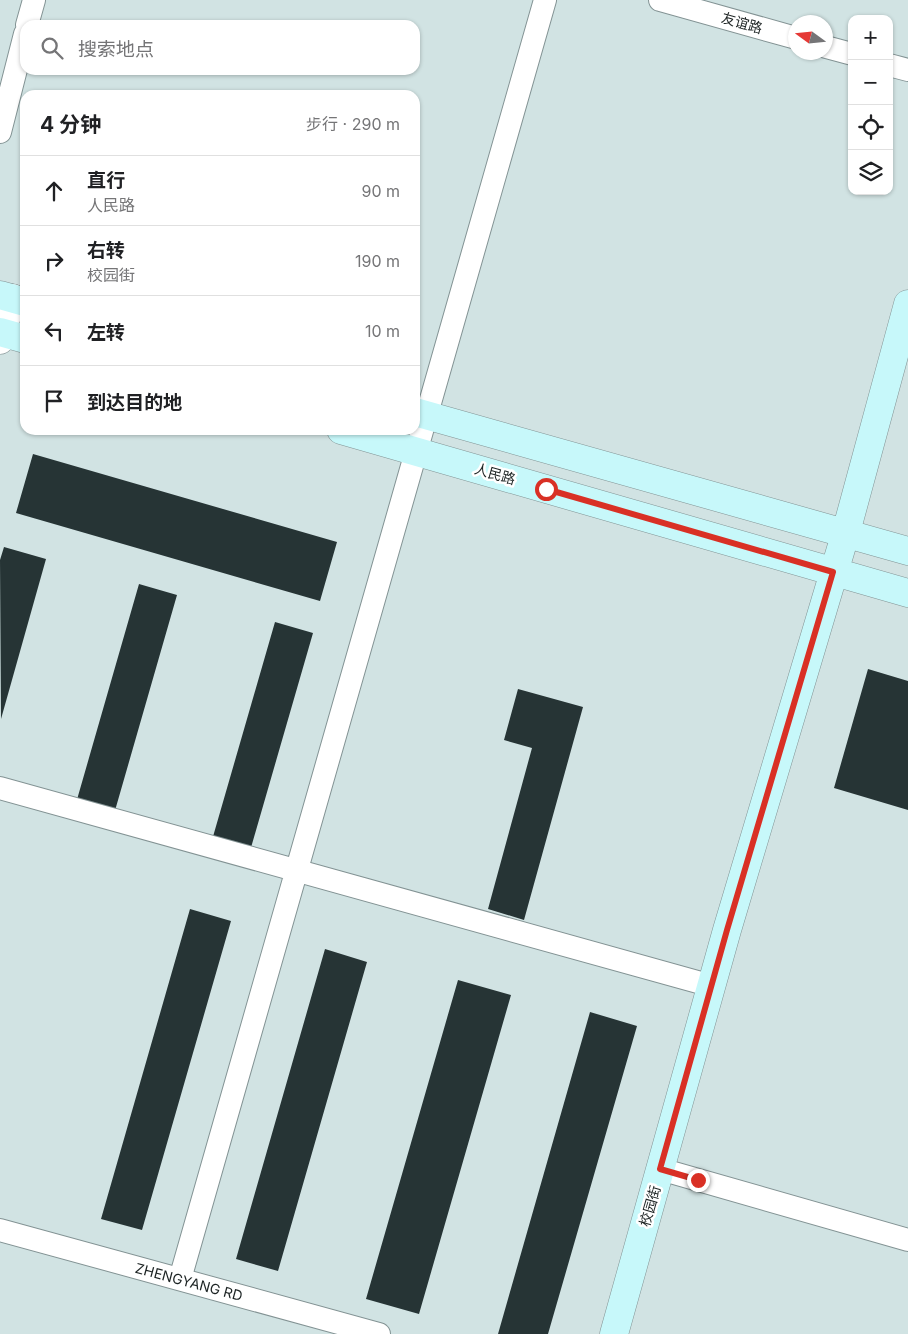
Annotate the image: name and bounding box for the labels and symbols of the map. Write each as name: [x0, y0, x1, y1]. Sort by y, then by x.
street label: 友谊路: [720, 9, 765, 36]
north arrow: [788, 15, 833, 60]
street label: 人民路: [473, 460, 518, 487]
route start: [535, 478, 558, 501]
route end: [687, 1169, 710, 1192]
street label: 校园街: [636, 1183, 663, 1228]
street label: ZHENGYANG RD: [134, 1259, 245, 1304]

